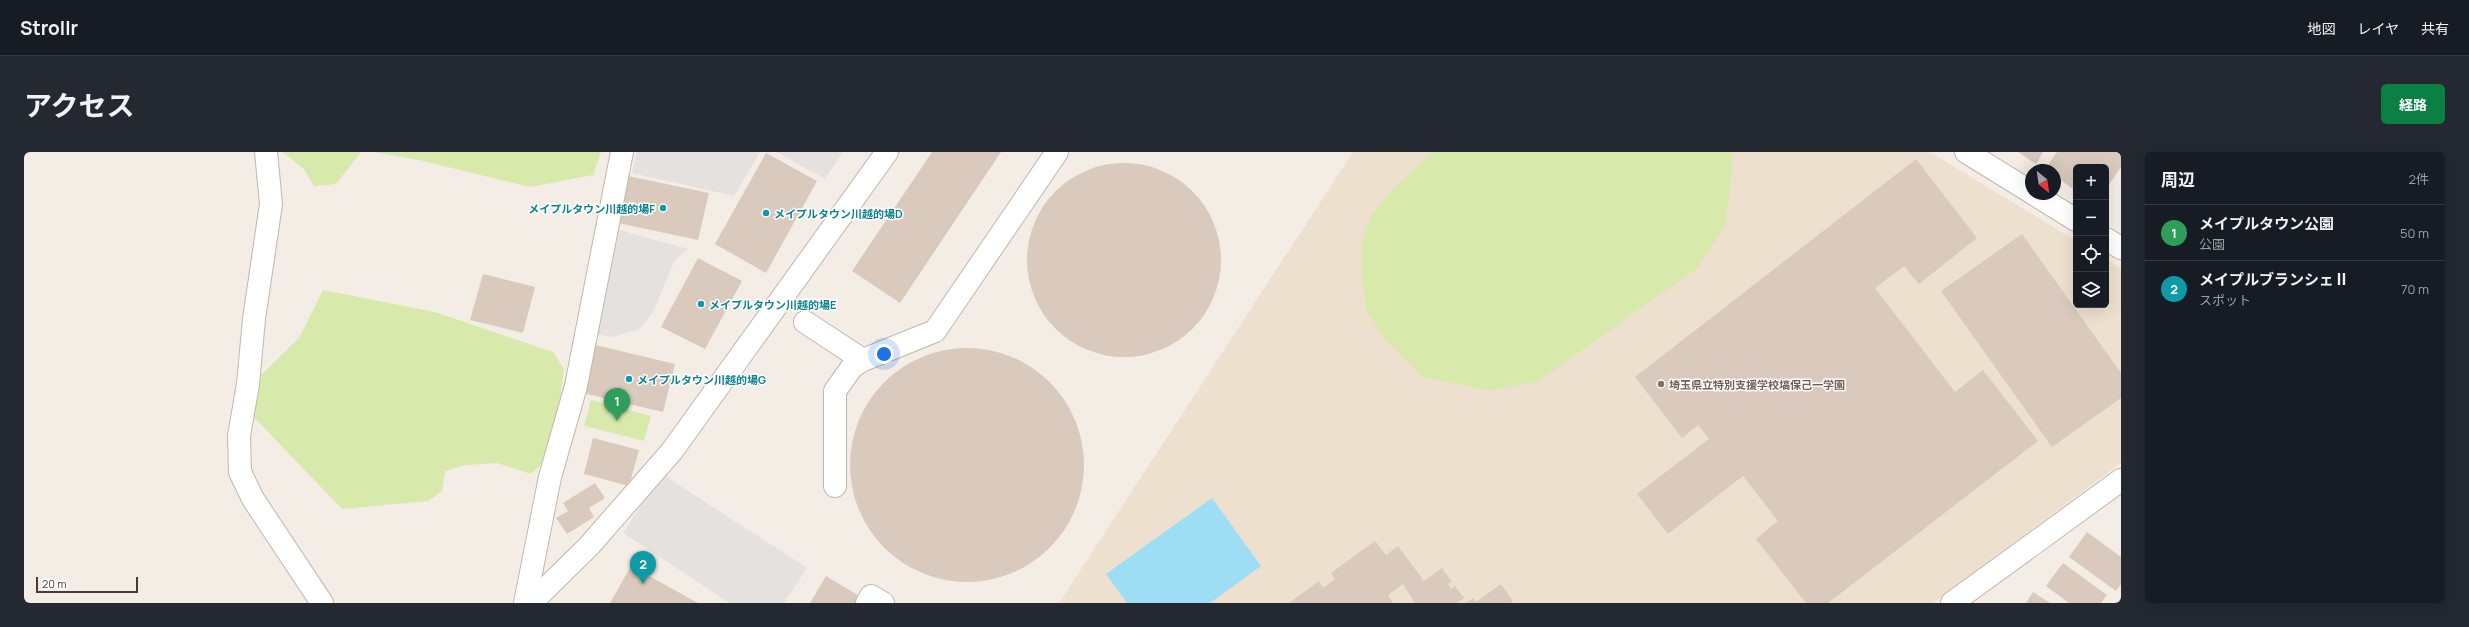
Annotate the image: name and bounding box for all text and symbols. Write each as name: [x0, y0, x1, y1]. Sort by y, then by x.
text: Strollr: [20, 15, 78, 41]
text: 地図: [2307, 19, 2335, 38]
text: レイヤ: [2357, 19, 2399, 38]
text: 共有: [2421, 19, 2449, 38]
button: 経路: [2381, 84, 2445, 124]
text: アクセス: [24, 86, 135, 124]
north arrow: [2025, 164, 2061, 200]
map controls: [2073, 164, 2109, 308]
button: +: [2073, 164, 2109, 200]
text: 周辺: [2161, 168, 2195, 191]
text: 2件: [2409, 170, 2429, 188]
button: −: [2073, 200, 2109, 236]
place label: メイプルタウン川越的場F: [528, 201, 655, 216]
marker: メイプルタウン川越的場F: [658, 203, 668, 213]
place label: メイプルタウン川越的場D: [774, 206, 903, 221]
marker: メイプルタウン川越的場D: [761, 208, 771, 218]
text: メイプルタウン公園: [2199, 213, 2334, 234]
text: 1: [2171, 224, 2177, 242]
text: 50 m: [2400, 224, 2429, 242]
text: 公園: [2199, 235, 2225, 253]
button: locate: [2073, 236, 2109, 272]
text: メイプルブランシェⅡ: [2199, 269, 2349, 290]
button: layers: [2073, 272, 2109, 308]
text: 2: [2170, 280, 2178, 298]
text: 70 m: [2401, 280, 2429, 298]
text: スポット: [2199, 291, 2251, 309]
place label: メイプルタウン川越的場E: [709, 297, 836, 312]
marker: メイプルタウン川越的場E: [696, 299, 706, 309]
your location: [874, 344, 894, 364]
place label: メイプルタウン川越的場G: [637, 372, 766, 387]
marker: メイプルタウン川越的場G: [624, 374, 634, 384]
place label: 埼玉県立特別支援学校塙保己一学園: [1669, 377, 1845, 392]
marker: 埼玉県立特別支援学校塙保己一学園: [1656, 379, 1666, 389]
pin: 1: [604, 388, 630, 421]
pin: 2: [630, 551, 656, 584]
scale bar: [36, 575, 138, 594]
text: 20 m: [42, 576, 67, 591]

